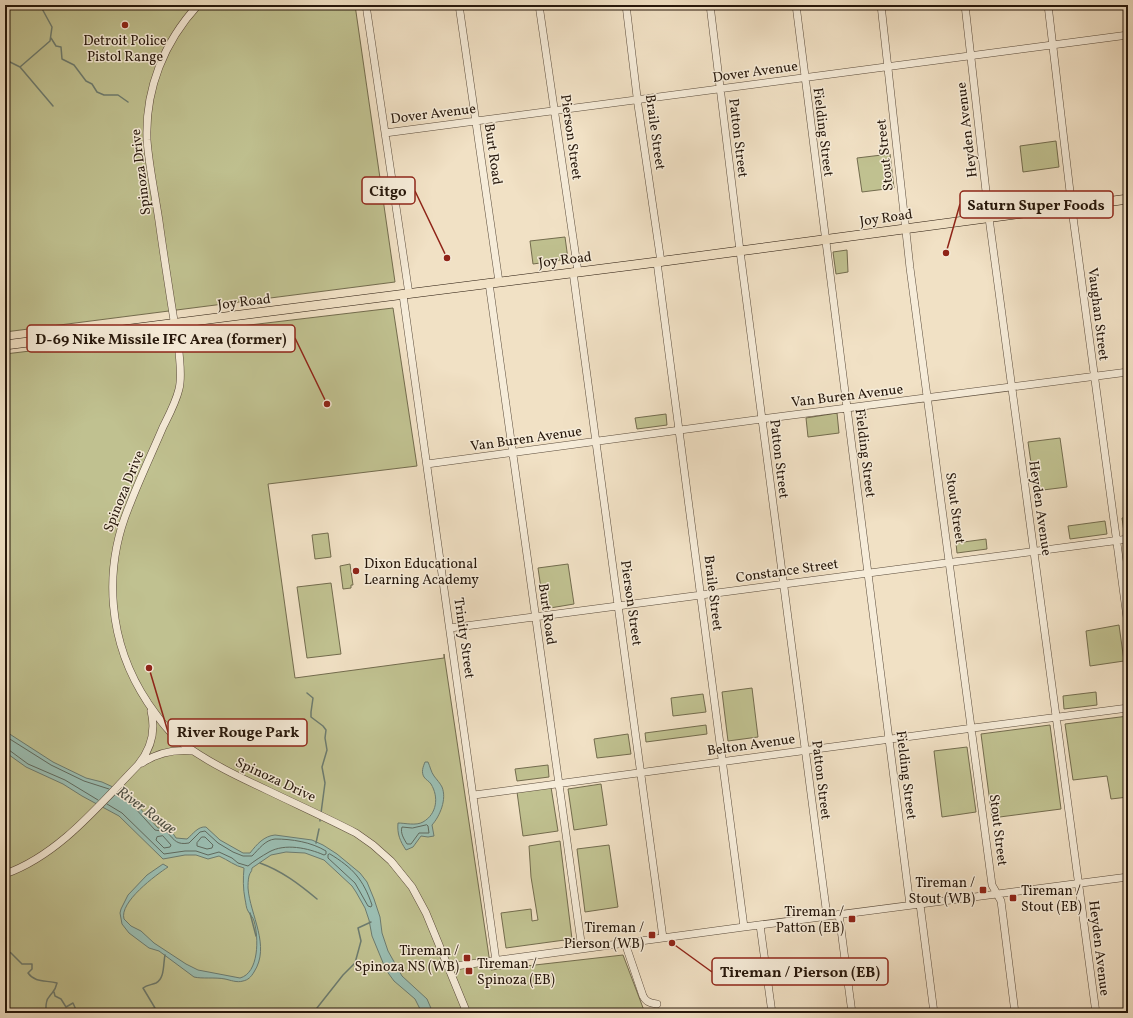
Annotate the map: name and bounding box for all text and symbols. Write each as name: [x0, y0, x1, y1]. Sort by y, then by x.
marker: Detroit Police Pistol Range: [120, 20, 130, 30]
place label: Detroit Police Pistol Range: [83, 32, 167, 67]
street label: Dover Avenue: [711, 57, 799, 88]
street label: Heyden Avenue: [952, 81, 983, 179]
street label: Fielding Street: [808, 87, 837, 178]
street label: Pierson Street: [555, 93, 586, 181]
street label: Braile Street: [640, 93, 669, 171]
street label: Patton Street: [723, 97, 752, 179]
street label: Dover Avenue: [389, 100, 477, 129]
street label: Stout Street: [872, 118, 899, 192]
street label: Burt Road: [479, 122, 506, 186]
street label: Spinoza Drive: [127, 127, 156, 216]
callout: Citgo: [362, 177, 415, 204]
text: Citgo: [369, 182, 407, 203]
callout: Saturn Super Foods: [960, 191, 1113, 218]
text: Saturn Super Foods: [967, 196, 1105, 217]
street label: Joy Road: [858, 205, 914, 232]
street label: Joy Road: [537, 248, 593, 273]
street label: Vaughan Street: [1082, 267, 1113, 362]
street label: Joy Road: [216, 290, 272, 315]
callout: D-69 Nike Missile IFC Area (former): [27, 325, 295, 352]
text: D-69 Nike Missile IFC Area (former): [35, 330, 287, 351]
street label: Van Buren Avenue: [790, 380, 905, 413]
street label: Fielding Street: [850, 408, 879, 499]
street label: Patton Street: [764, 418, 793, 500]
street label: Van Buren Avenue: [469, 422, 584, 457]
street label: Spinoza Drive: [99, 447, 150, 535]
street label: Heyden Avenue: [1023, 459, 1056, 557]
street label: Stout Street: [940, 471, 969, 545]
street label: Braile Street: [698, 554, 727, 632]
place label: Dixon Educational Learning Academy: [364, 555, 479, 590]
street label: Constance Street: [735, 555, 840, 588]
street label: Pierson Street: [615, 559, 646, 647]
marker: Dixon Educational Learning Academy: [351, 566, 361, 576]
street label: Burt Road: [533, 582, 560, 646]
street label: Trinity Street: [448, 596, 479, 680]
callout: River Rouge Park: [168, 719, 307, 746]
text: River Rouge Park: [177, 723, 299, 744]
street label: Belton Avenue: [706, 730, 797, 761]
street label: Fielding Street: [891, 730, 920, 821]
street label: Patton Street: [806, 739, 835, 821]
street label: Spinoza Drive: [232, 753, 319, 807]
water label: River Rouge: [112, 782, 181, 840]
street label: Stout Street: [984, 793, 1011, 867]
place label: Tireman / Stout (WB): [909, 874, 975, 909]
place label: Tireman / Stout (EB): [1021, 882, 1082, 917]
marker: Tireman / Stout (WB): [978, 885, 988, 895]
marker: Tireman / Stout (EB): [1008, 893, 1018, 903]
street label: Heyden Avenue: [1083, 899, 1114, 997]
place label: Tireman / Patton (EB): [776, 903, 844, 938]
marker: Tireman / Patton (EB): [847, 914, 857, 924]
place label: Tireman / Pierson (WB): [564, 919, 644, 954]
marker: Tireman / Pierson (WB): [647, 930, 657, 940]
place label: Tireman / Spinoza NS (WB): [355, 942, 459, 977]
marker: Tireman / Spinoza NS (WB): [462, 953, 472, 963]
place label: Tireman / Spinoza (EB): [477, 955, 555, 990]
callout: Tireman / Pierson (EB): [712, 958, 888, 985]
text: Tireman / Pierson (EB): [720, 963, 880, 984]
marker: Tireman / Spinoza (EB): [464, 966, 474, 976]

